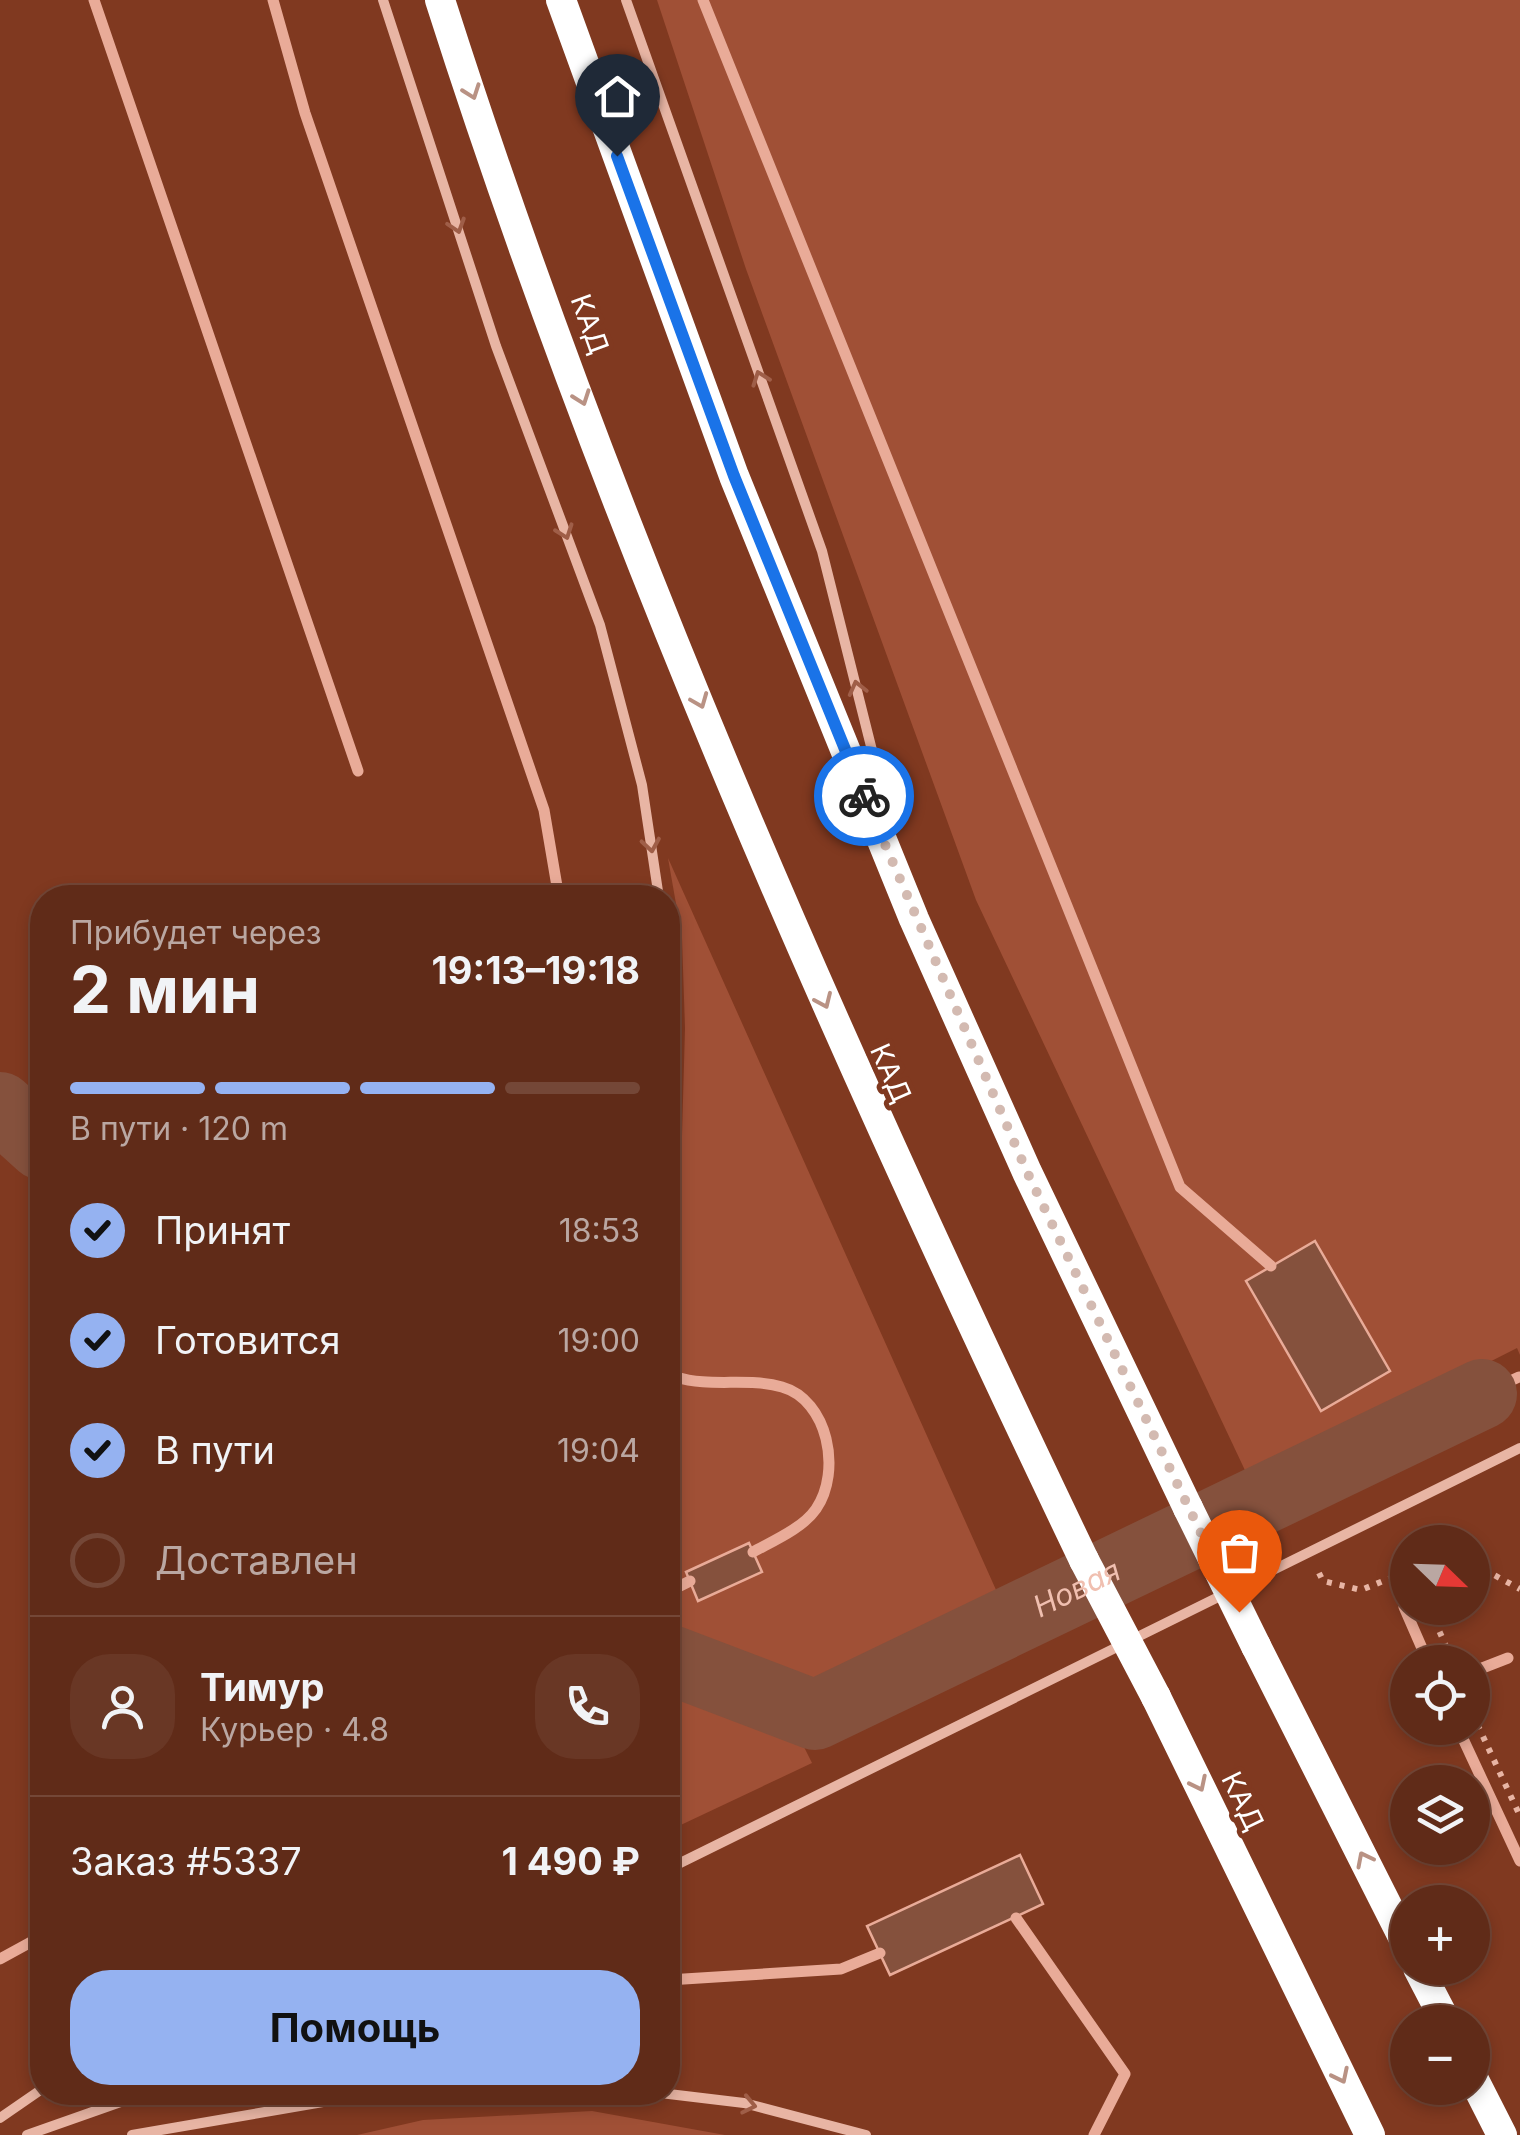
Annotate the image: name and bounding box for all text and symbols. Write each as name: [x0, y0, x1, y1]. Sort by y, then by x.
pin: [575, 54, 660, 157]
icon: home: [590, 69, 645, 124]
one-way arrow: [460, 83, 480, 100]
one-way arrow: [445, 216, 466, 233]
street label: КАД: [564, 289, 616, 359]
one-way arrow: [751, 371, 772, 388]
one-way arrow: [570, 389, 591, 406]
one-way arrow: [553, 523, 574, 540]
one-way arrow: [847, 680, 868, 697]
one-way arrow: [688, 691, 708, 709]
courier: [814, 746, 914, 846]
icon: bike: [837, 769, 892, 824]
one-way arrow: [640, 836, 661, 853]
text: Прибудет через: [70, 913, 322, 952]
text: 19:13–19:18: [431, 947, 640, 993]
text: 2 мин: [70, 950, 260, 1029]
one-way arrow: [812, 991, 832, 1009]
street label: КАД: [863, 1038, 919, 1108]
text: В пути · 120 m: [70, 1109, 288, 1148]
icon: check: [70, 1203, 125, 1258]
text: Принят: [155, 1207, 290, 1253]
text: 18:53: [559, 1211, 640, 1250]
icon: check: [70, 1313, 125, 1368]
text: Готовится: [155, 1317, 340, 1363]
text: 19:00: [558, 1321, 640, 1360]
icon: check: [70, 1423, 125, 1478]
text: В пути: [155, 1427, 275, 1473]
text: 19:04: [557, 1431, 640, 1470]
pin: [1197, 1510, 1282, 1613]
icon: bag: [1212, 1525, 1267, 1580]
north arrow: [1390, 1525, 1490, 1625]
map controls: [1390, 1525, 1490, 2105]
text: Доставлен: [155, 1537, 358, 1583]
water label: Новая: [1027, 1552, 1126, 1624]
button: locate: [1390, 1645, 1490, 1745]
button: person: [70, 1654, 175, 1759]
button: phone: [535, 1654, 640, 1759]
text: Тимур: [200, 1664, 325, 1710]
text: Курьер · 4.8: [200, 1710, 389, 1749]
button: layers: [1390, 1765, 1490, 1865]
street label: КАД: [1214, 1766, 1272, 1836]
one-way arrow: [1186, 1774, 1206, 1792]
text: Заказ #5337: [70, 1838, 302, 1884]
text: 1 490 ₽: [501, 1838, 640, 1884]
one-way arrow: [1357, 1852, 1376, 1870]
button: +: [1390, 1885, 1490, 1985]
button: Помощь: [70, 1970, 640, 2085]
button: −: [1390, 2005, 1490, 2105]
one-way arrow: [1329, 2066, 1349, 2084]
one-way arrow: [740, 2093, 757, 2114]

